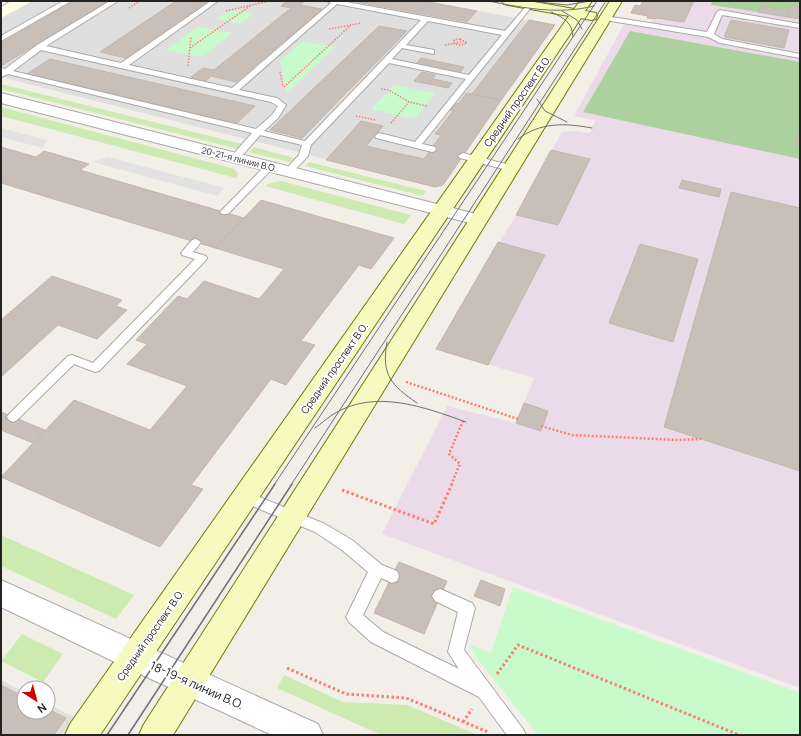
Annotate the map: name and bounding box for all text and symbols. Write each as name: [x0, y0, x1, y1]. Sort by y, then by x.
street label: Средний проспект В.О.: [480, 53, 554, 149]
street label: 20-21-я линии В.О.: [200, 143, 278, 175]
street label: Средний проспект В.О.: [297, 320, 371, 416]
street label: Средний проспект В.О.: [113, 587, 187, 683]
street label: 18-19-я линии В.О.: [147, 657, 247, 713]
north arrow: [16, 680, 56, 720]
text: N: [34, 700, 50, 717]

